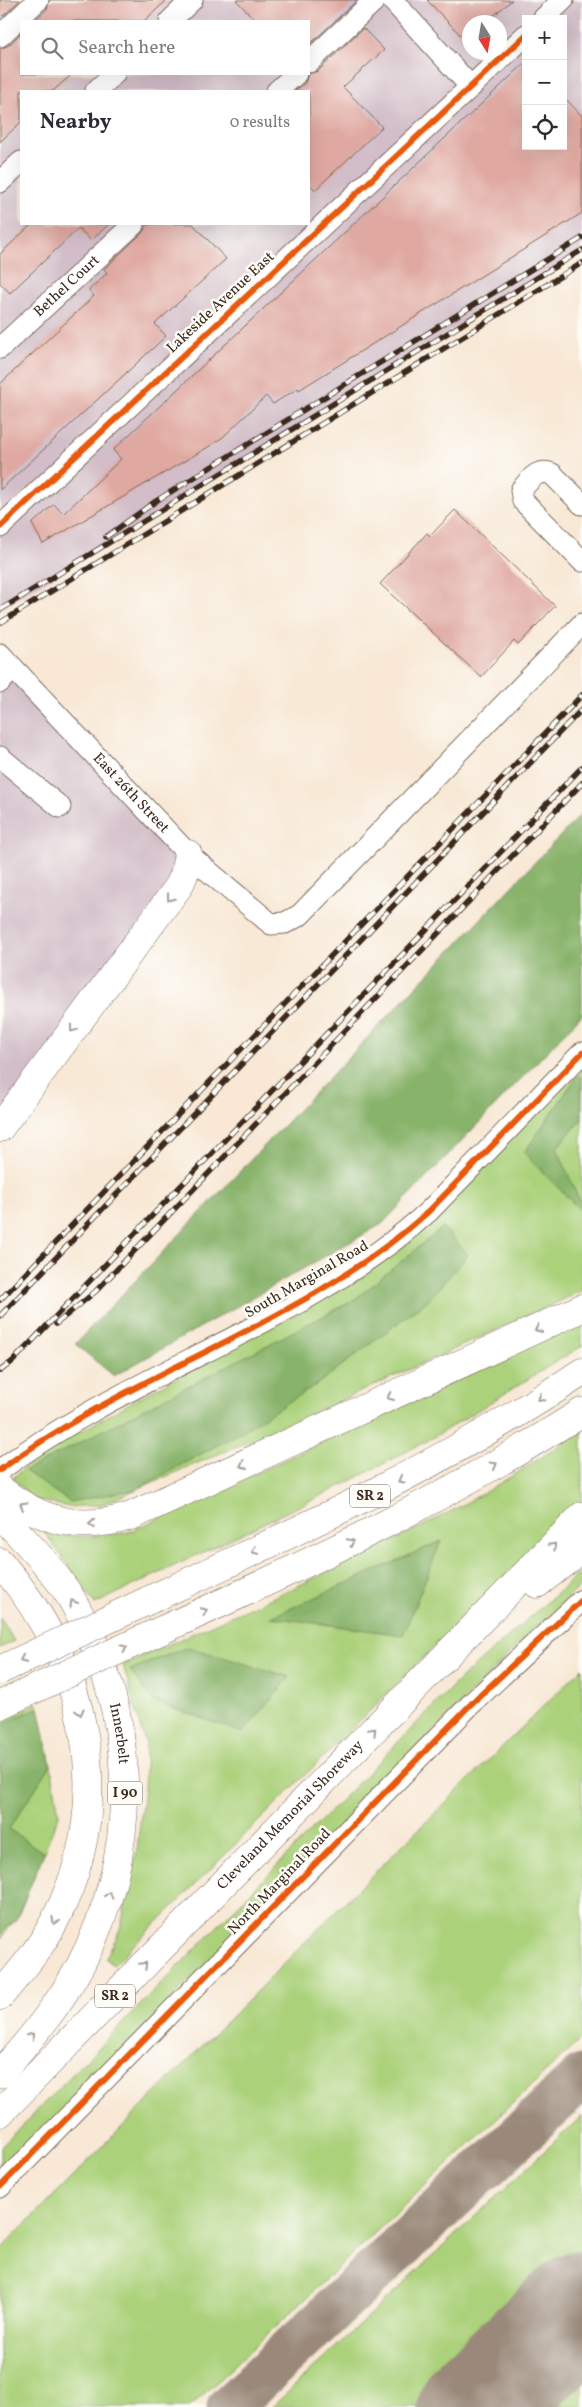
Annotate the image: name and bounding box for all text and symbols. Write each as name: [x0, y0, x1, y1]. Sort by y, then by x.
north arrow: [462, 15, 507, 60]
map controls: [522, 15, 567, 150]
button: +: [522, 15, 567, 60]
search box: [20, 20, 310, 75]
icon: search: [38, 34, 66, 62]
text: Search here: [78, 35, 175, 61]
button: −: [522, 60, 567, 105]
button: locate: [522, 105, 567, 150]
text: Nearby: [40, 108, 111, 137]
text: 0 results: [230, 112, 290, 134]
street label: Lakeside Avenue East: [162, 247, 280, 359]
street label: Bethel Court: [29, 250, 104, 322]
street label: East 26th Street: [88, 748, 174, 838]
one-way arrow: [167, 893, 176, 902]
one-way arrow: [70, 1023, 79, 1033]
street label: South Marginal Road: [241, 1236, 373, 1324]
one-way arrow: [534, 1322, 543, 1333]
one-way arrow: [386, 1391, 395, 1401]
one-way arrow: [538, 1392, 547, 1402]
one-way arrow: [239, 1459, 248, 1469]
one-way arrow: [489, 1462, 498, 1472]
one-way arrow: [397, 1474, 406, 1484]
road number: SR 2: [350, 1484, 390, 1508]
one-way arrow: [20, 1501, 29, 1511]
one-way arrow: [88, 1519, 96, 1529]
one-way arrow: [346, 1538, 355, 1548]
one-way arrow: [547, 1543, 556, 1552]
one-way arrow: [251, 1545, 260, 1556]
one-way arrow: [70, 1600, 80, 1609]
one-way arrow: [199, 1607, 208, 1618]
one-way arrow: [119, 1644, 128, 1654]
one-way arrow: [19, 1652, 28, 1663]
street label: Innerbelt: [103, 1701, 134, 1765]
one-way arrow: [74, 1707, 85, 1716]
one-way arrow: [367, 1728, 376, 1737]
street label: Cleveland Memorial Shoreway: [212, 1736, 368, 1895]
road number: I 90: [108, 1782, 142, 1805]
street label: North Marginal Road: [224, 1824, 336, 1940]
one-way arrow: [103, 1891, 113, 1900]
one-way arrow: [51, 1915, 61, 1924]
one-way arrow: [138, 1962, 147, 1971]
road number: SR 2: [95, 1984, 135, 2008]
one-way arrow: [26, 2033, 35, 2042]

